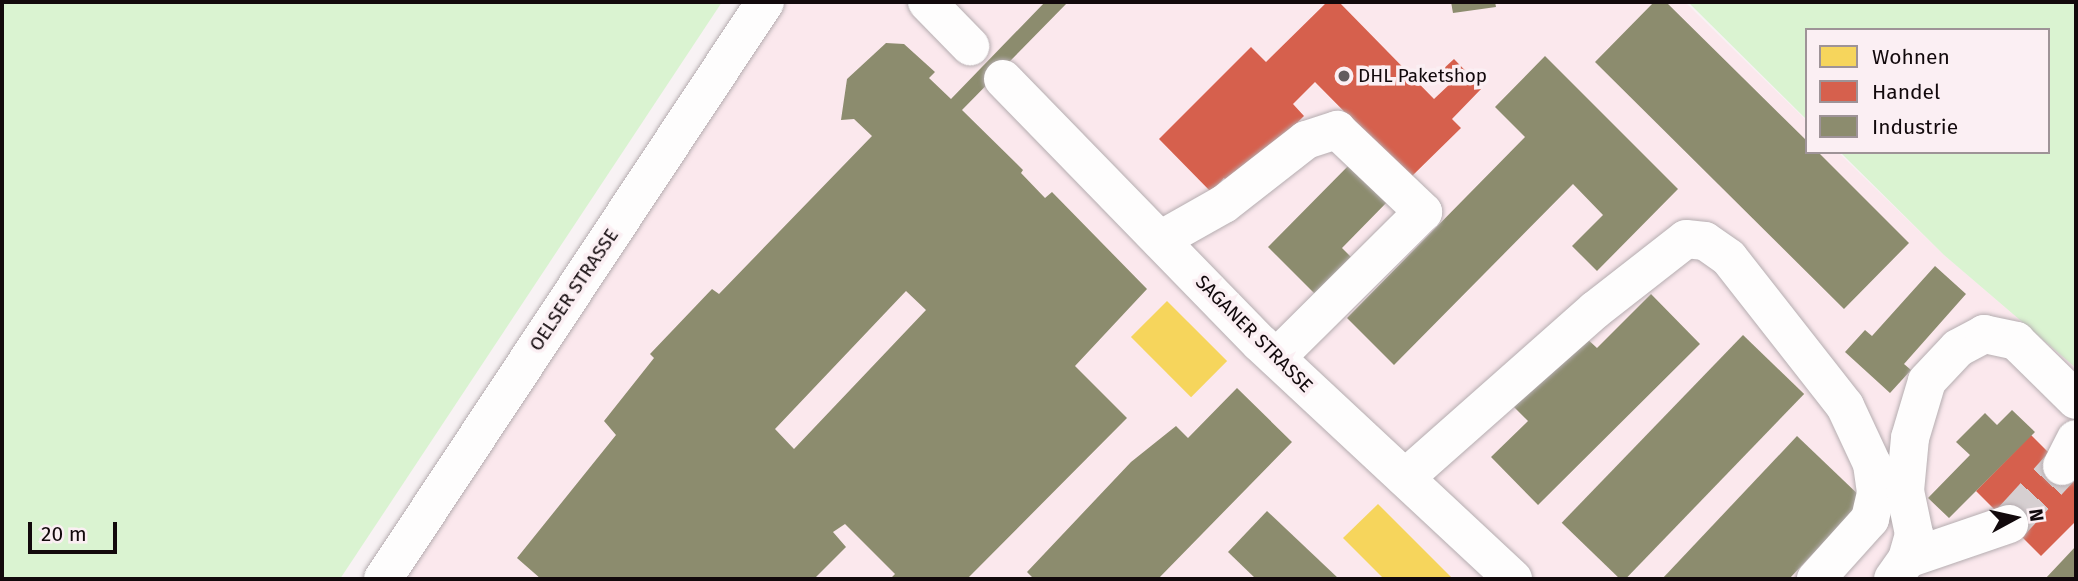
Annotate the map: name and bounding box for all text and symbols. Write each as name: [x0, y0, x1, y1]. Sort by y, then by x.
legend: [1805, 28, 2050, 154]
text: Wohnen: [1872, 44, 1950, 70]
place label: DHL Paketshop: [1358, 65, 1487, 87]
marker: DHL Paketshop: [1336, 68, 1352, 84]
text: Handel: [1872, 79, 1940, 105]
text: Industrie: [1872, 114, 1958, 140]
street label: OELSER STRASSE: [525, 225, 623, 355]
street label: SAGANER STRASSE: [1191, 271, 1317, 397]
north arrow: [1980, 483, 2050, 553]
text: N: [2024, 507, 2049, 523]
scale bar: [32, 508, 121, 552]
text: 20 m: [41, 521, 87, 547]

